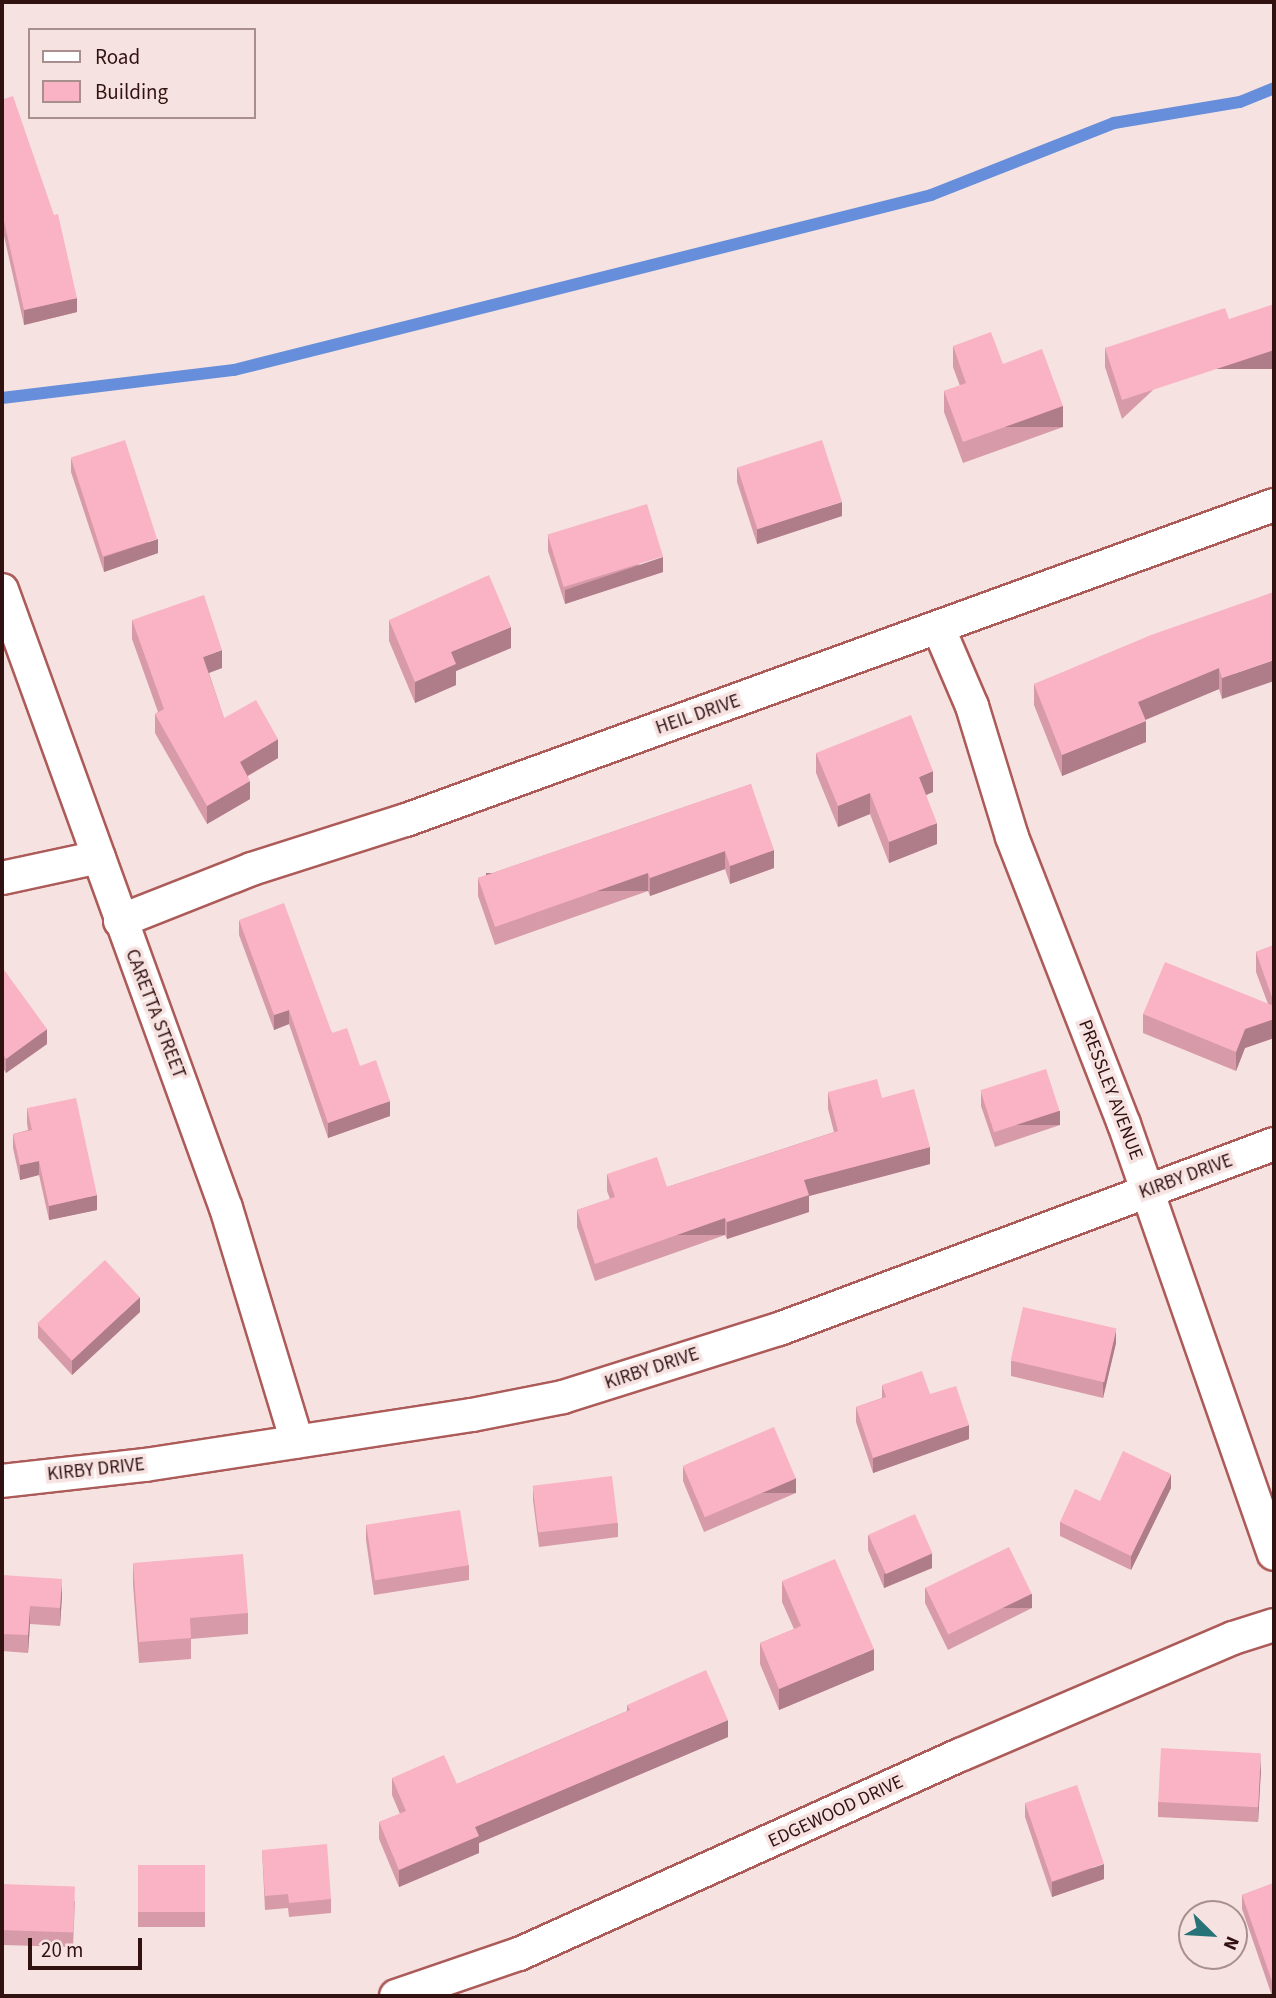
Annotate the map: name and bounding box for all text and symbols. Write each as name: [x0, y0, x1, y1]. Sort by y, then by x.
legend: [28, 28, 256, 119]
text: Road: [95, 42, 140, 72]
text: Building: [95, 77, 168, 107]
street label: HEIL DRIVE: [653, 690, 743, 740]
street label: CARETTA STREET: [120, 946, 190, 1082]
street label: PRESSLEY AVENUE: [1073, 1017, 1147, 1163]
street label: KIRBY DRIVE: [1136, 1150, 1236, 1204]
street label: KIRBY DRIVE: [602, 1343, 702, 1395]
street label: KIRBY DRIVE: [46, 1454, 146, 1486]
street label: EDGEWOOD DRIVE: [765, 1771, 907, 1853]
north arrow: [1178, 1900, 1248, 1970]
scale bar: [32, 1924, 145, 1968]
text: N: [1216, 1932, 1246, 1954]
text: 20 m: [41, 1935, 83, 1965]

